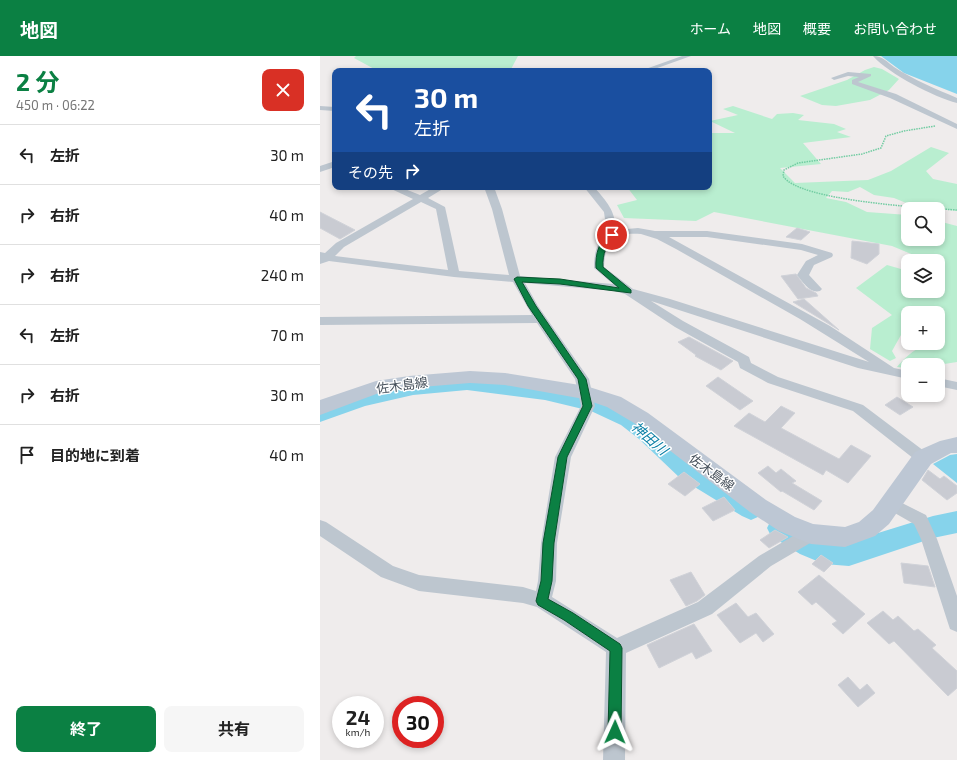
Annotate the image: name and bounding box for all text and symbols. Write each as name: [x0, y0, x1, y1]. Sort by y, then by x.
text: 地図: [20, 18, 58, 41]
text: ホーム: [689, 20, 731, 37]
text: 地図: [753, 20, 781, 37]
text: 概要: [803, 20, 831, 37]
text: お問い合わせ: [853, 20, 937, 37]
text: 2 分: [16, 67, 59, 96]
button: close: [262, 69, 304, 111]
text: 30 m: [414, 80, 478, 114]
icon: left: [348, 84, 400, 136]
text: 450 m · 06:22: [16, 97, 95, 113]
text: 左折: [414, 117, 450, 139]
icon: left: [16, 144, 38, 166]
text: 左折: [50, 146, 80, 164]
text: 30 m: [270, 146, 304, 164]
icon: right: [401, 160, 423, 182]
text: その先: [348, 163, 393, 181]
map controls: [901, 202, 945, 402]
button: search: [901, 202, 945, 246]
icon: right: [16, 204, 38, 226]
text: 右折: [50, 206, 80, 224]
text: 40 m: [269, 206, 304, 224]
pin: [595, 218, 629, 252]
icon: arrive: [601, 224, 623, 246]
button: layers: [901, 254, 945, 298]
icon: right: [16, 264, 38, 286]
text: 右折: [50, 266, 80, 284]
text: 240 m: [261, 266, 304, 284]
button: +: [901, 306, 945, 350]
icon: left: [16, 324, 38, 346]
text: 左折: [50, 326, 80, 344]
text: 70 m: [271, 326, 304, 344]
button: −: [901, 358, 945, 402]
street label: 佐木島線: [375, 373, 429, 397]
icon: right: [16, 384, 38, 406]
text: 右折: [50, 386, 80, 404]
text: 30 m: [270, 386, 304, 404]
water label: 神田川: [629, 418, 673, 460]
icon: arrive: [16, 444, 38, 466]
text: 目的地に到着: [50, 446, 140, 464]
text: 40 m: [269, 446, 304, 464]
street label: 佐木島線: [686, 450, 738, 494]
speed limit sign: 30: [392, 696, 444, 748]
text: 24: [346, 705, 370, 729]
button: 終了: [16, 706, 156, 752]
button: 共有: [164, 706, 304, 752]
position arrow: [594, 711, 636, 753]
text: km/h: [346, 726, 370, 738]

